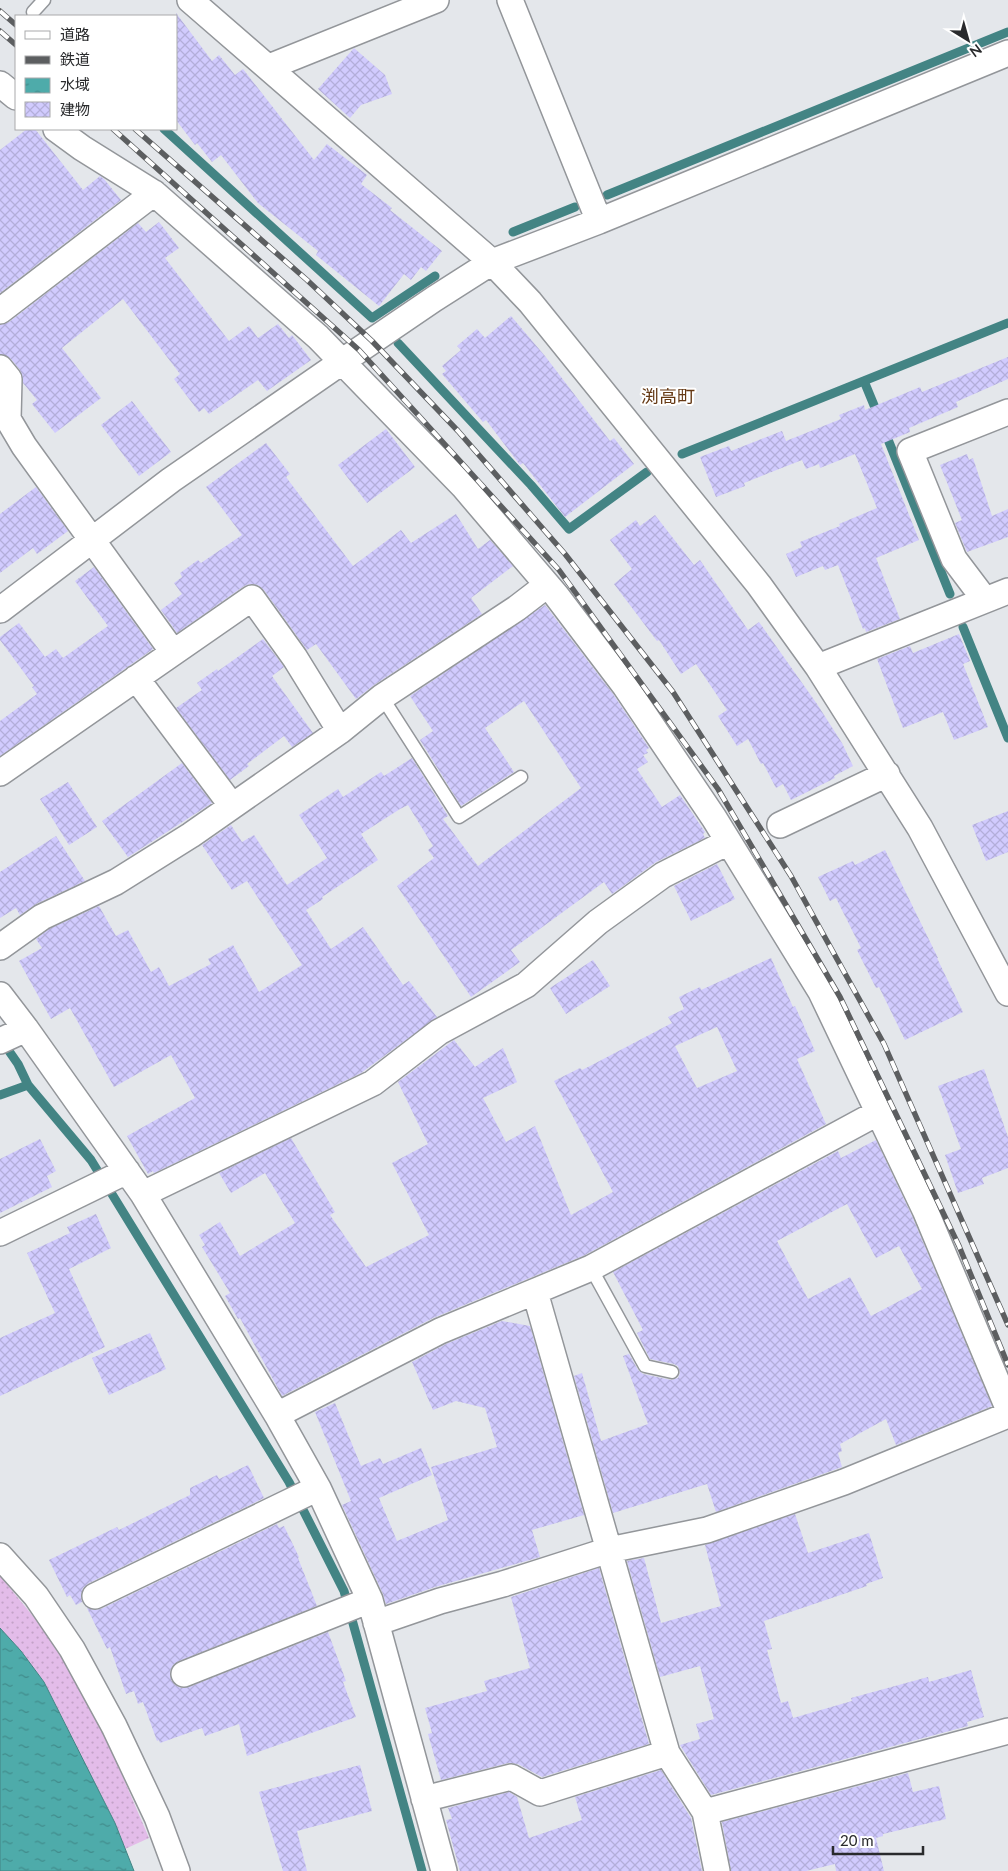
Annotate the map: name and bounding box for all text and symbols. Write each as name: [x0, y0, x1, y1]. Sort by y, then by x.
legend: [15, 15, 178, 130]
north arrow: [943, 15, 993, 65]
text: 道路: [60, 25, 90, 43]
text: N: [967, 41, 986, 61]
text: 鉄道: [60, 50, 90, 68]
text: 水域: [60, 75, 90, 93]
text: 建物: [60, 100, 90, 118]
district label: 渕高町: [641, 385, 695, 407]
scale bar: [833, 1824, 923, 1856]
text: 20 m: [840, 1831, 874, 1849]

